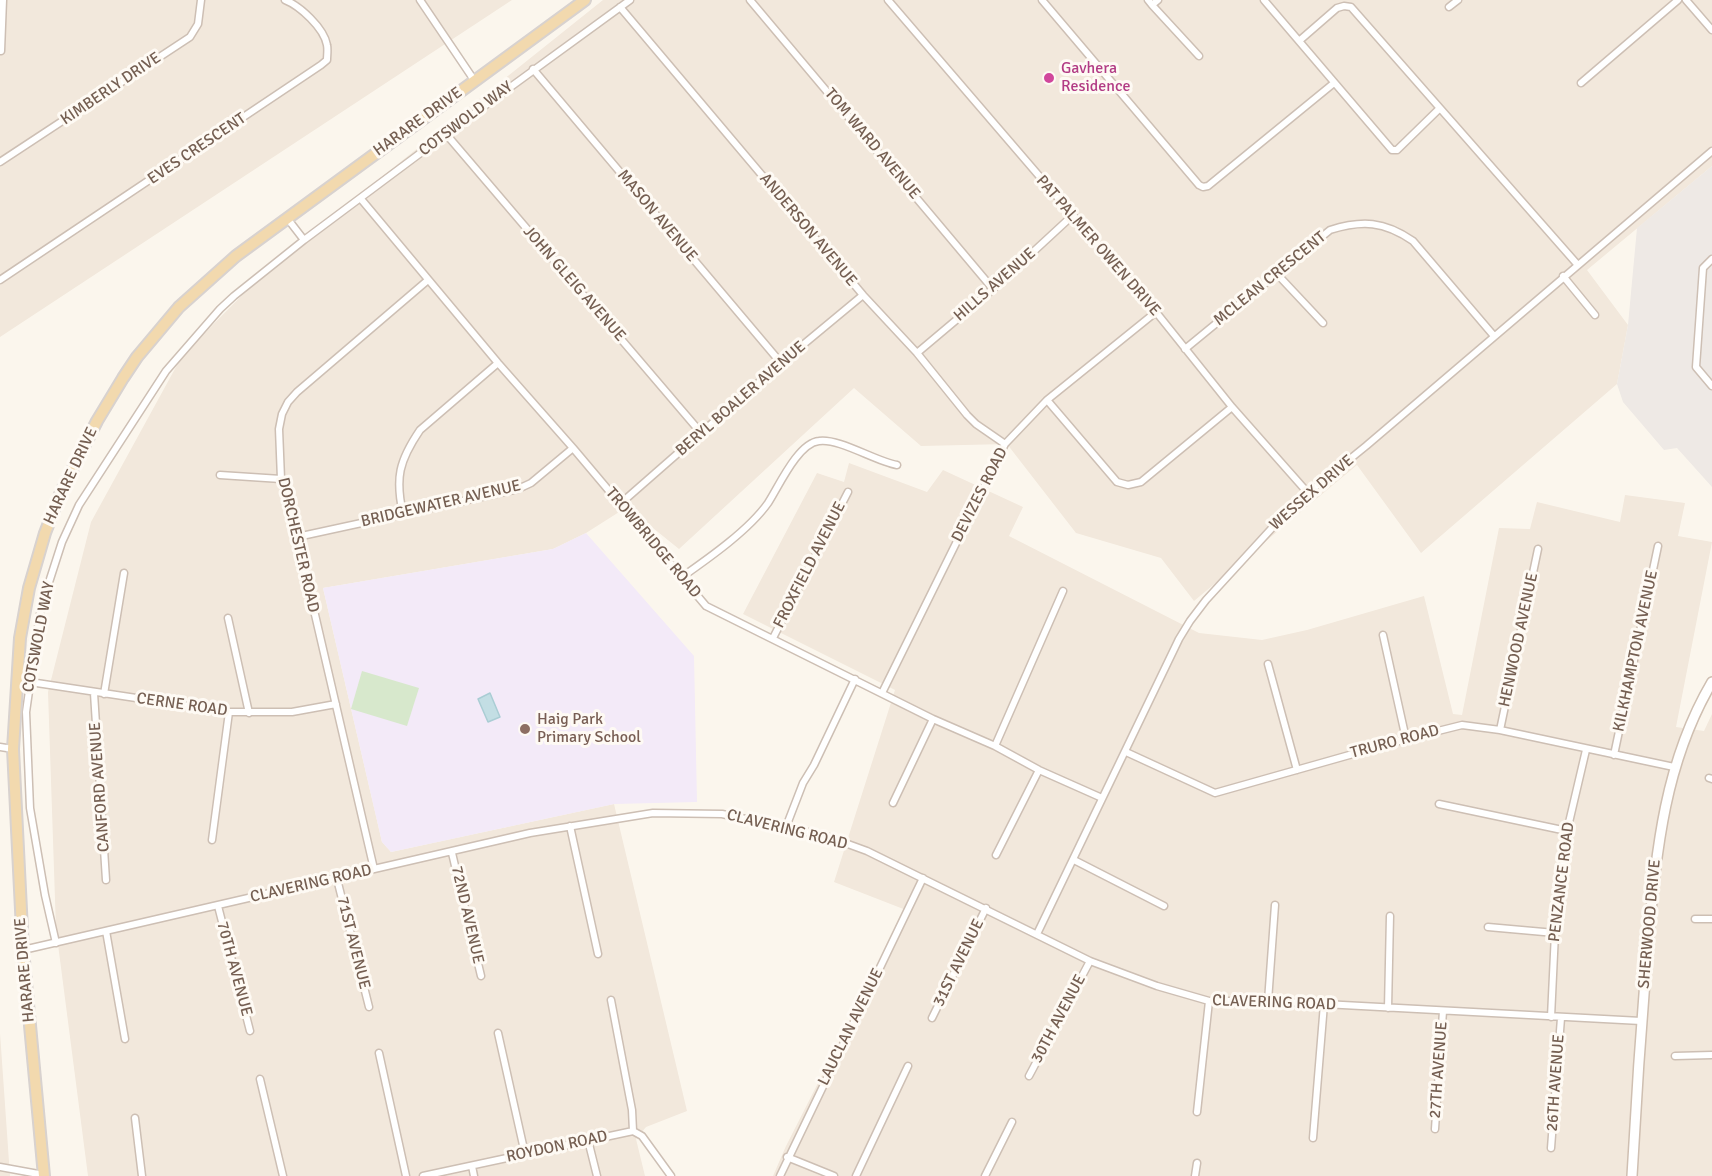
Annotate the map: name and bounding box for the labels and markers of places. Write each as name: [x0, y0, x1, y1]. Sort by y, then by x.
place label: Gavhera Residence: [1061, 59, 1130, 97]
marker: Gavhera Residence: [1042, 71, 1056, 85]
place label: Haig Park Primary School: [537, 710, 641, 748]
marker: Haig Park Primary School: [518, 722, 532, 736]

